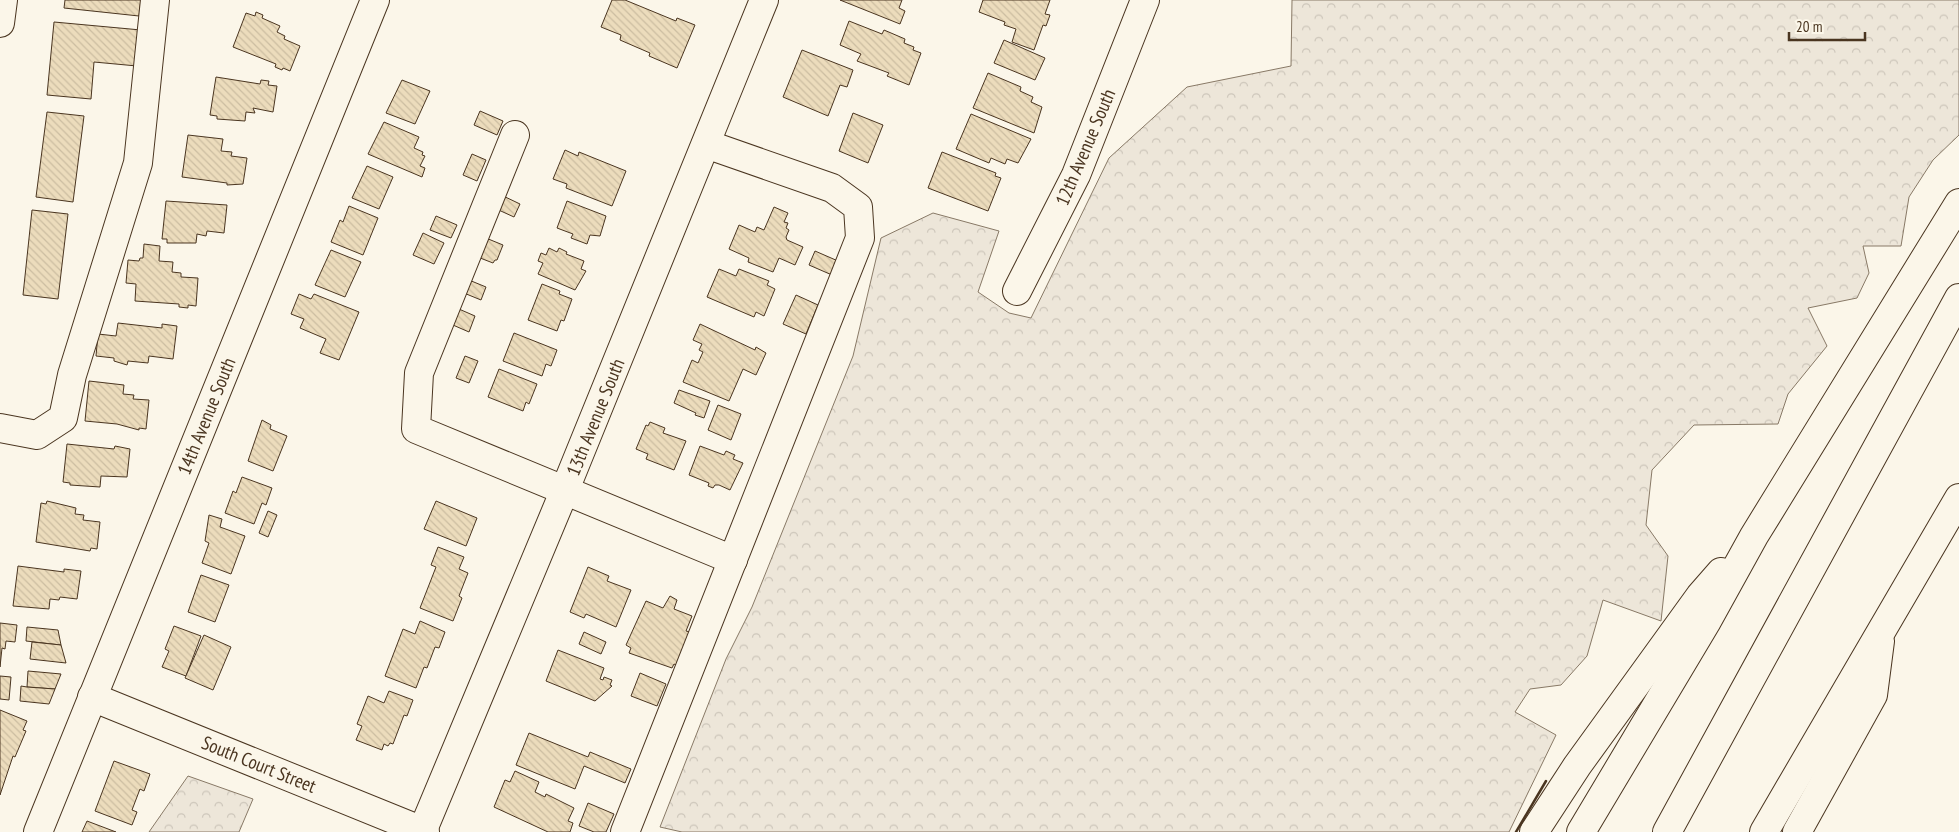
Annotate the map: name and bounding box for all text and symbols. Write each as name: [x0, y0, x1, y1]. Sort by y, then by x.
scale bar: [1789, 10, 1865, 42]
text: 20 m: [1796, 17, 1822, 36]
street label: 12th Avenue South: [1050, 85, 1120, 209]
street label: 14th Avenue South: [172, 354, 240, 478]
street label: 13th Avenue South: [561, 355, 629, 479]
street label: South Court Street: [198, 730, 320, 798]

